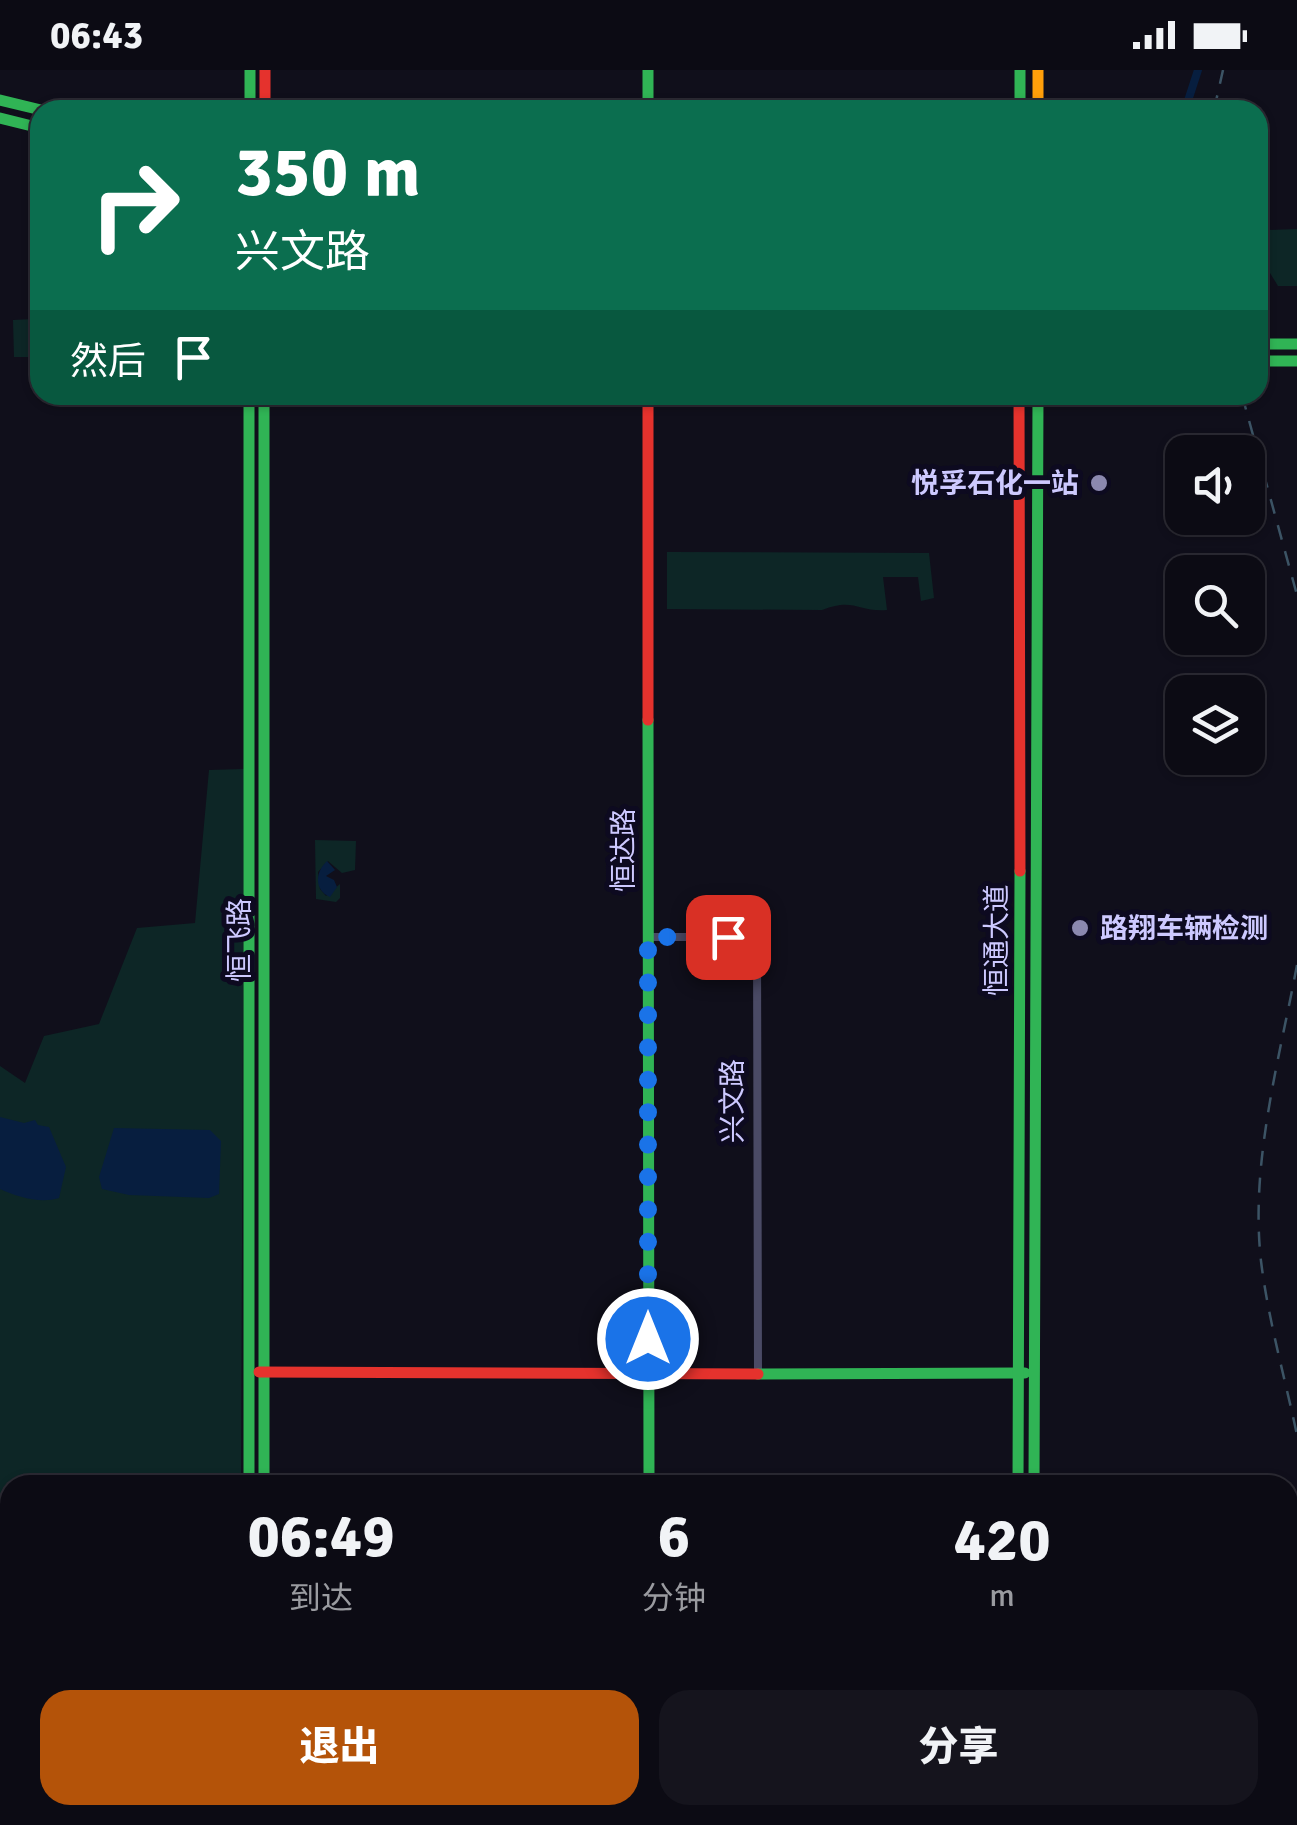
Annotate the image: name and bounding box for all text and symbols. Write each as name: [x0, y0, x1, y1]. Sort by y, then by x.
text: 06:43: [50, 12, 143, 59]
text: 350 m: [235, 129, 420, 215]
icon: right: [70, 140, 200, 270]
text: 兴文路: [235, 225, 370, 280]
icon: arrive: [166, 330, 221, 385]
text: 然后: [70, 338, 146, 385]
map controls: [1165, 435, 1265, 775]
button: sound: [1165, 435, 1265, 535]
place label: 悦孚石化一站: [911, 467, 1079, 501]
marker: 悦孚石化一站: [1088, 472, 1110, 494]
button: search: [1165, 555, 1265, 655]
button: layers: [1165, 675, 1265, 775]
street label: 恒达路: [607, 808, 641, 892]
street label: 恒通大道: [980, 884, 1014, 996]
pin: [686, 895, 771, 980]
street label: 恒飞路: [223, 898, 257, 982]
icon: arrive: [701, 910, 756, 965]
place label: 路翔车辆检测: [1100, 912, 1268, 946]
marker: 路翔车辆检测: [1069, 917, 1091, 939]
street label: 兴文路: [716, 1059, 750, 1143]
position arrow: [596, 1287, 700, 1391]
text: 06:49: [247, 1500, 395, 1574]
text: 6: [658, 1500, 690, 1574]
text: 420: [953, 1504, 1051, 1578]
text: m: [989, 1576, 1015, 1615]
text: 到达: [289, 1579, 353, 1618]
text: 分钟: [642, 1579, 706, 1618]
button: 退出: [40, 1690, 639, 1805]
button: 分享: [659, 1690, 1258, 1805]

